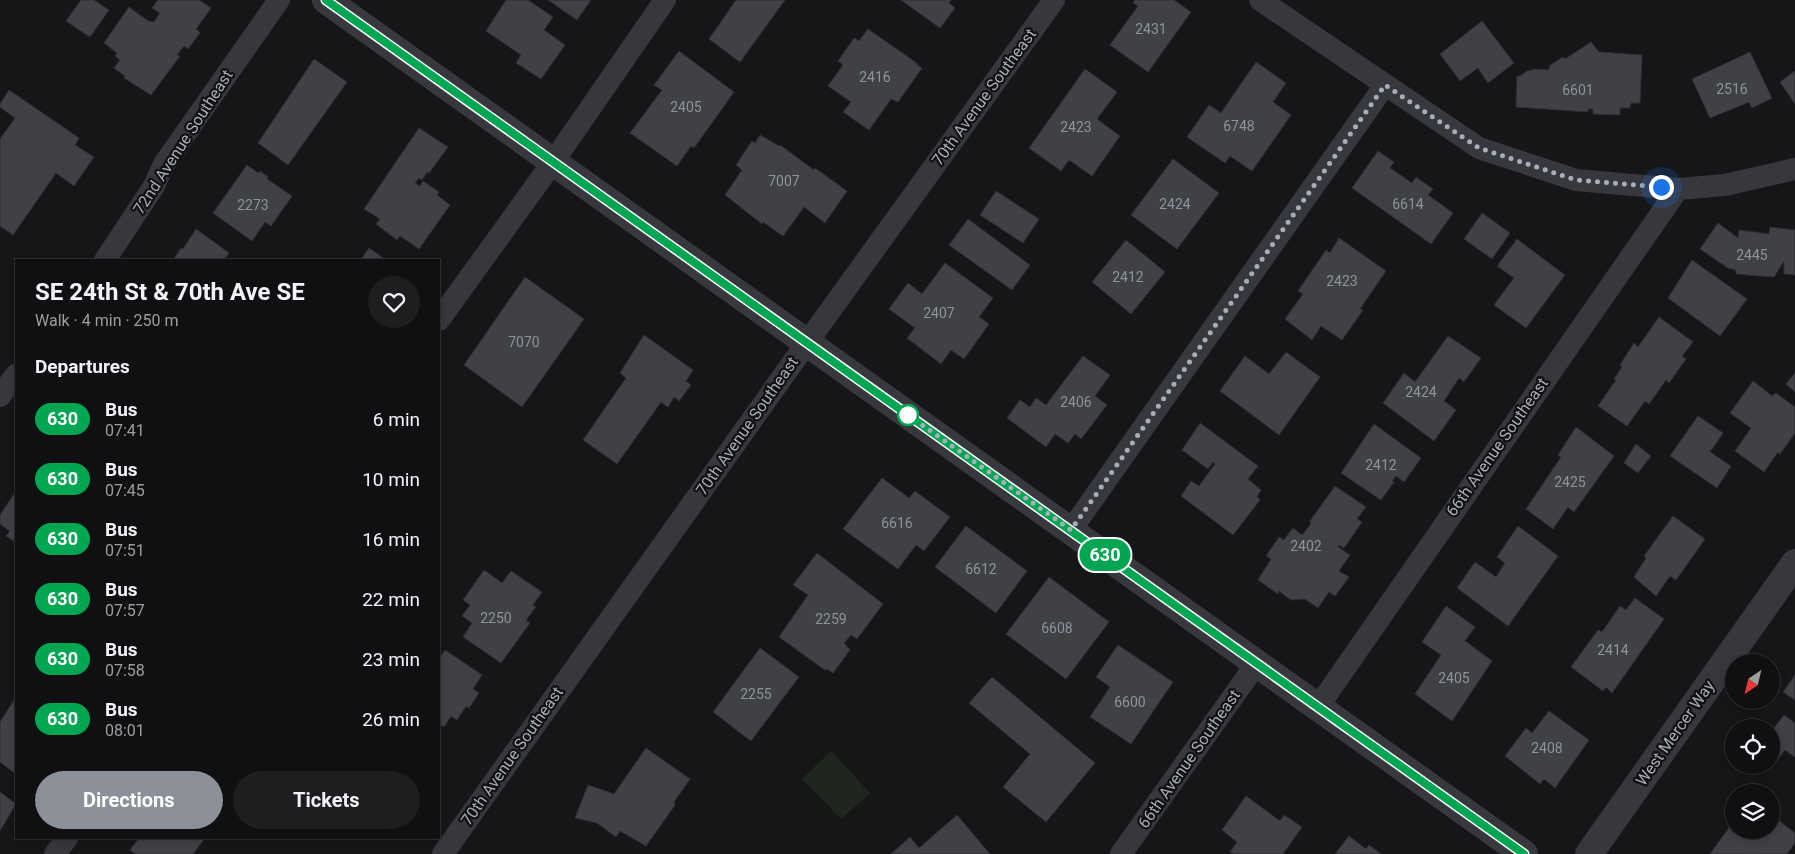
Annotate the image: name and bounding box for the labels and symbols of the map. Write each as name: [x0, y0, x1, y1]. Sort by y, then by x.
house number: 2431: [1135, 21, 1167, 37]
street label: 70th Avenue Southeast: [928, 25, 1040, 169]
street label: 72nd Avenue Southeast: [129, 66, 237, 218]
house number: 2416: [859, 69, 891, 85]
house number: 2516: [1716, 81, 1748, 97]
house number: 6601: [1562, 82, 1594, 98]
house number: 2405: [670, 99, 702, 115]
house number: 6748: [1223, 118, 1255, 134]
house number: 2423: [1060, 119, 1092, 135]
house number: 7007: [768, 173, 800, 189]
your location: [1649, 175, 1674, 200]
house number: 2424: [1159, 196, 1191, 212]
house number: 6614: [1392, 196, 1424, 212]
house number: 2273: [237, 197, 269, 213]
house number: 2445: [1736, 247, 1768, 263]
house number: 2412: [1112, 269, 1144, 285]
house number: 2423: [1326, 273, 1358, 289]
house number: 2407: [923, 305, 955, 321]
house number: 7070: [508, 334, 540, 350]
street label: 70th Avenue Southeast: [692, 353, 802, 499]
street label: 66th Avenue Southeast: [1442, 374, 1552, 520]
house number: 2424: [1405, 384, 1437, 400]
house number: 2406: [1060, 394, 1092, 410]
unlabelled marker: [897, 404, 919, 426]
house number: 2412: [1365, 457, 1397, 473]
house number: 2425: [1554, 474, 1586, 490]
house number: 6616: [881, 515, 913, 531]
house number: 2402: [1290, 538, 1322, 554]
line badge: 630: [1076, 539, 1134, 571]
house number: 6612: [965, 561, 997, 577]
house number: 2250: [480, 610, 512, 626]
house number: 2259: [815, 611, 847, 627]
house number: 6608: [1041, 620, 1073, 636]
house number: 2414: [1597, 642, 1629, 658]
north arrow: [1725, 654, 1780, 709]
house number: 2405: [1438, 670, 1470, 686]
street label: West Mercer Way: [1632, 676, 1719, 789]
street label: 70th Avenue Southeast: [457, 683, 567, 829]
house number: 2255: [740, 686, 772, 702]
street label: 66th Avenue Southeast: [1134, 686, 1244, 832]
house number: 6600: [1114, 694, 1146, 710]
house number: 2408: [1531, 740, 1563, 756]

